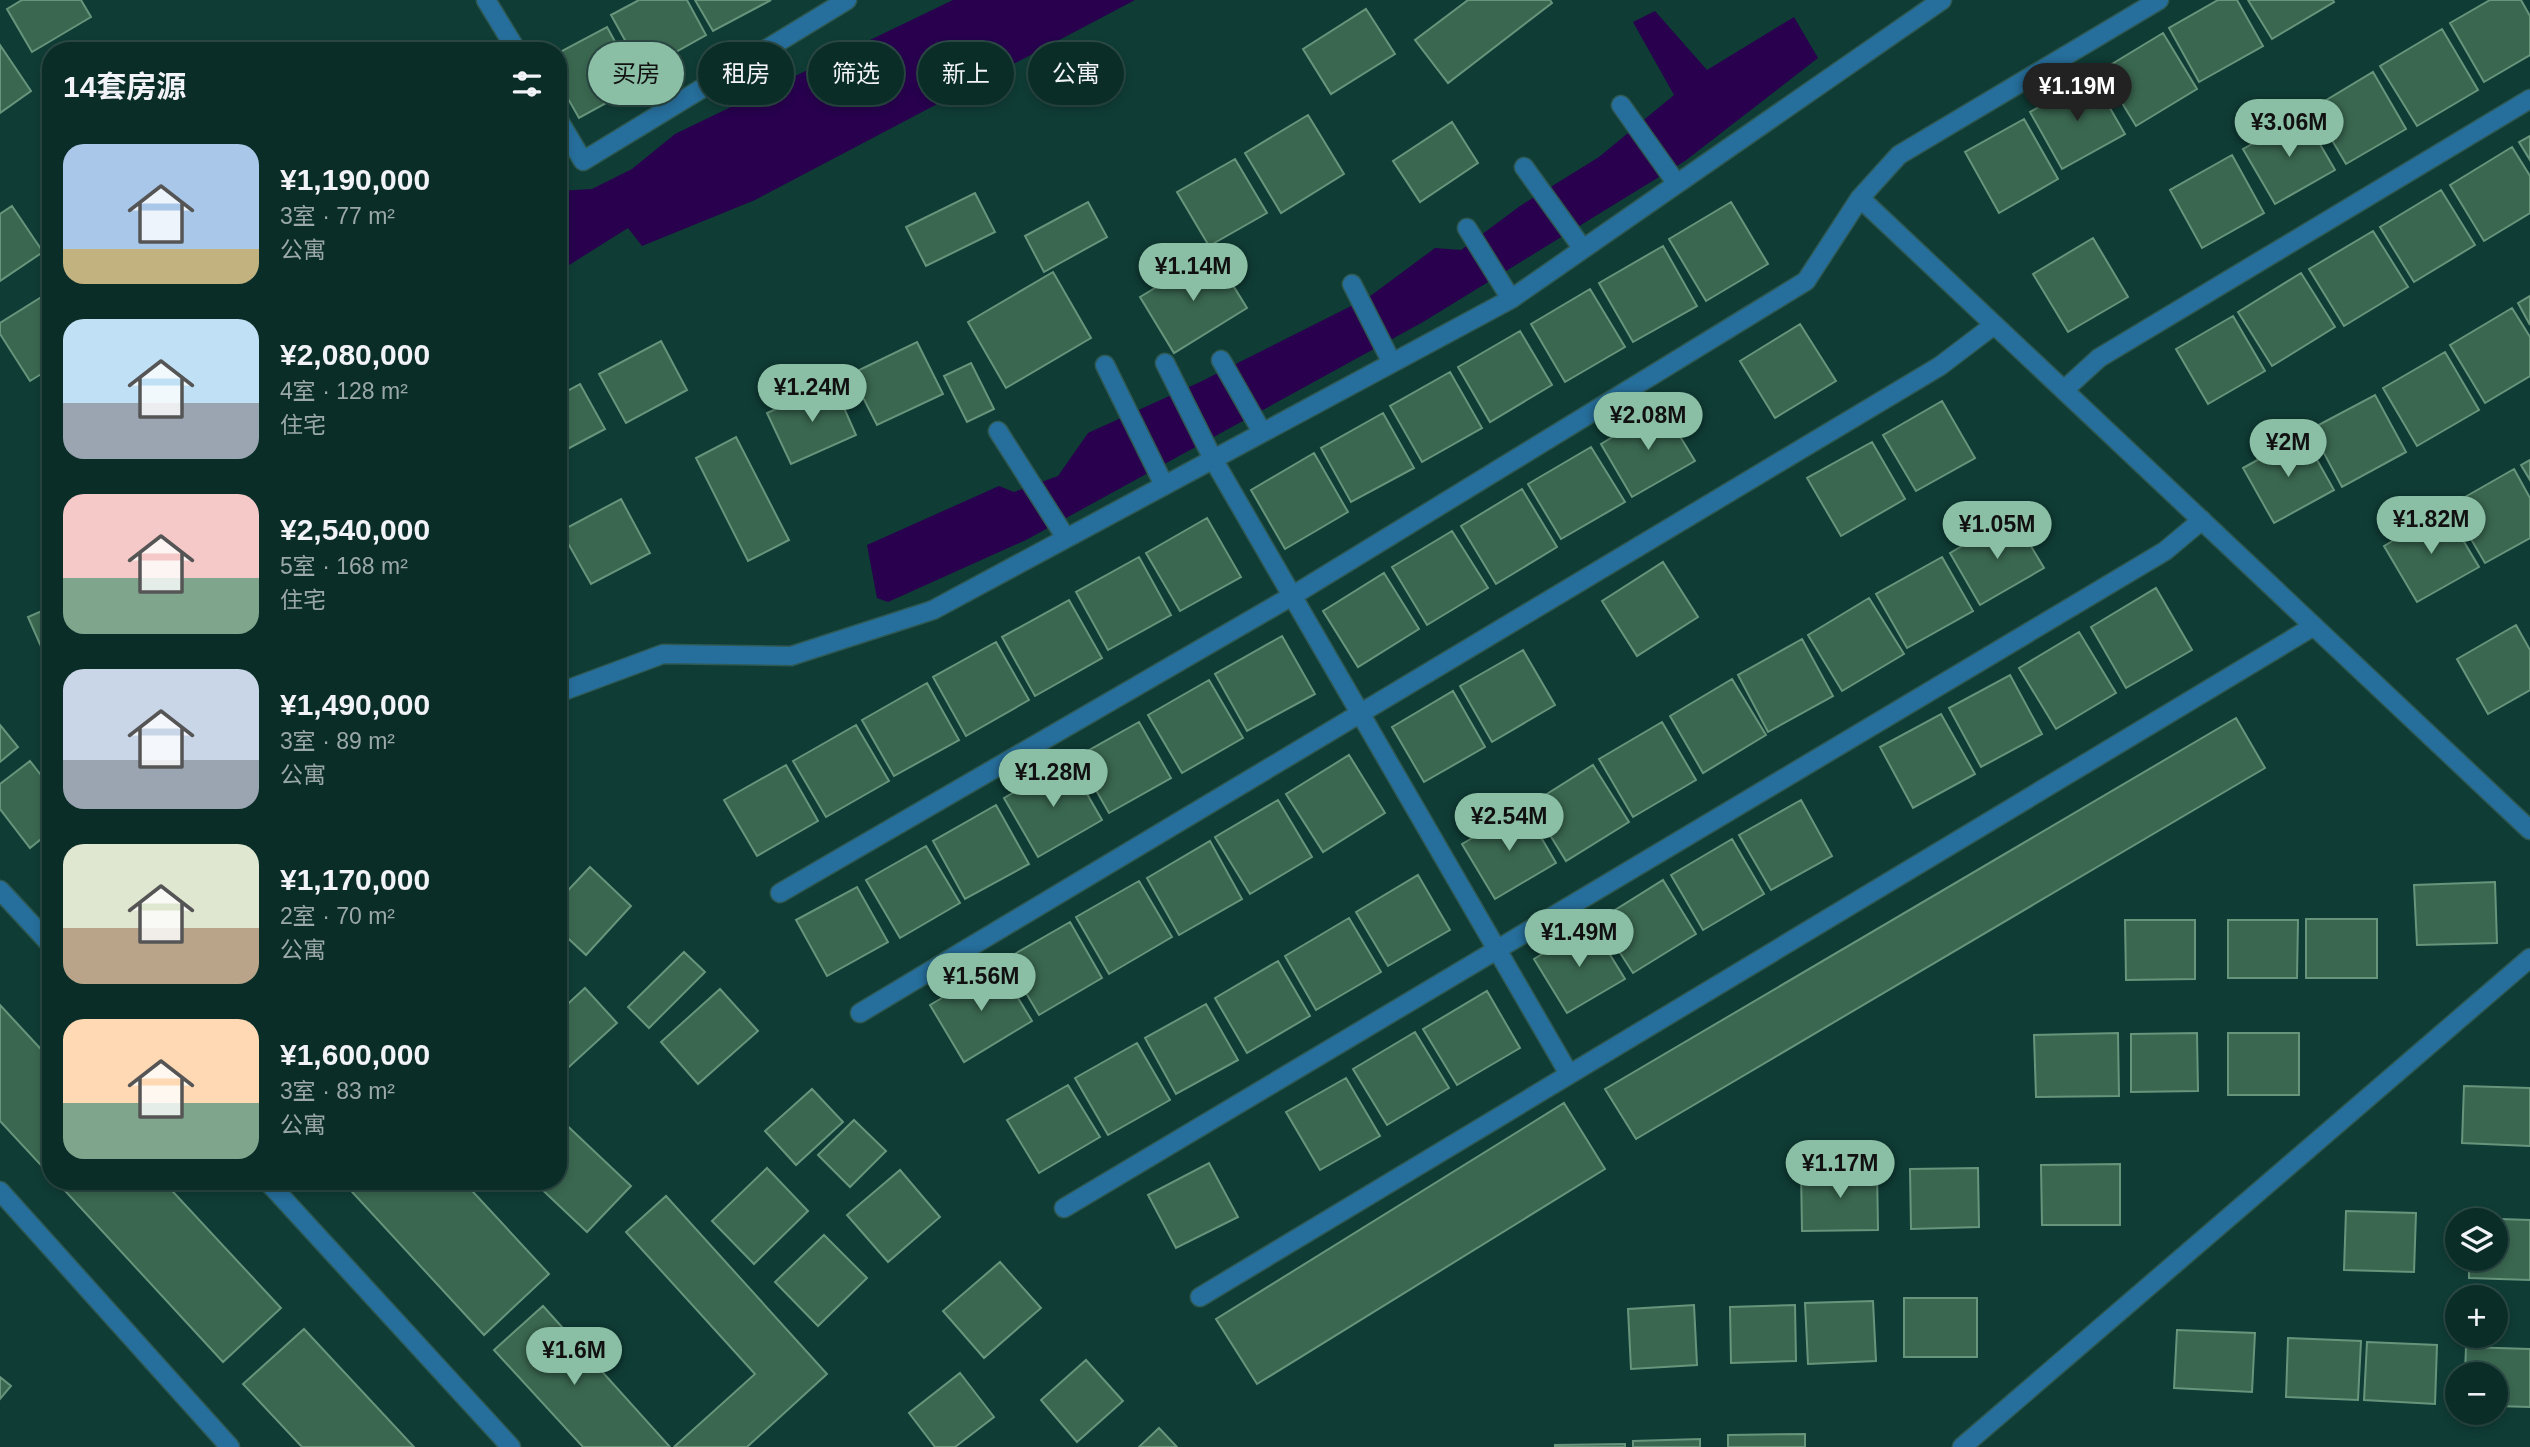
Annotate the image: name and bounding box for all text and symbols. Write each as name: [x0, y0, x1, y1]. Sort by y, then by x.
chip: 买房: [588, 42, 684, 105]
chip: 租房: [698, 42, 794, 105]
chip: 筛选: [808, 42, 904, 105]
chip: 新上: [918, 42, 1014, 105]
chip: 公寓: [1028, 42, 1124, 105]
pin: ¥1.19M: [2020, 64, 2134, 123]
icon: filters: [508, 65, 546, 103]
text: 14套房源: [63, 70, 186, 103]
text: ¥1.19M: [2039, 73, 2115, 99]
pin: ¥3.06M: [2232, 100, 2346, 159]
text: ¥3.06M: [2251, 109, 2327, 135]
text: ¥1,190,000: [280, 163, 430, 196]
icon: home: [119, 172, 203, 256]
text: 3室 · 77 m²: [280, 203, 395, 229]
text: 公寓: [280, 237, 326, 263]
pin: ¥1.14M: [1136, 244, 1250, 303]
text: ¥1.14M: [1155, 253, 1231, 279]
text: ¥2,080,000: [280, 338, 430, 371]
icon: home: [119, 347, 203, 431]
pin: ¥1.24M: [755, 364, 869, 424]
text: ¥1.24M: [774, 374, 850, 400]
text: 4室 · 128 m²: [280, 378, 408, 404]
pin: ¥2.08M: [1591, 392, 1705, 452]
text: ¥2.08M: [1610, 402, 1686, 428]
text: 住宅: [280, 412, 326, 438]
pin: ¥2M: [2254, 420, 2322, 479]
text: ¥2M: [2266, 429, 2310, 455]
pin: ¥1.82M: [2374, 496, 2488, 556]
pin: ¥1.05M: [1940, 502, 2054, 561]
text: ¥1.82M: [2393, 506, 2469, 532]
text: ¥1.05M: [1959, 511, 2035, 537]
text: ¥2,540,000: [280, 513, 430, 546]
icon: home: [119, 522, 203, 606]
text: 5室 · 168 m²: [280, 553, 408, 579]
text: 住宅: [280, 587, 326, 613]
text: ¥1,490,000: [280, 688, 430, 721]
icon: home: [119, 697, 203, 781]
text: 3室 · 89 m²: [280, 728, 395, 754]
pin: ¥1.28M: [996, 750, 1110, 809]
text: ¥1.28M: [1015, 759, 1091, 785]
text: 公寓: [280, 762, 326, 788]
pin: ¥2.54M: [1452, 794, 1566, 853]
text: ¥2.54M: [1471, 803, 1547, 829]
text: ¥1,170,000: [280, 863, 430, 896]
icon: home: [119, 872, 203, 956]
text: 2室 · 70 m²: [280, 903, 395, 929]
pin: ¥1.49M: [1522, 909, 1636, 969]
text: ¥1.49M: [1541, 919, 1617, 945]
text: 公寓: [280, 937, 326, 963]
pin: ¥1.56M: [924, 954, 1038, 1013]
text: ¥1.56M: [943, 963, 1019, 989]
text: ¥1,600,000: [280, 1038, 430, 1071]
icon: home: [119, 1047, 203, 1131]
text: 3室 · 83 m²: [280, 1078, 395, 1104]
text: 公寓: [280, 1112, 326, 1138]
pin: ¥1.17M: [1783, 1140, 1897, 1200]
text: ¥1.17M: [1802, 1150, 1878, 1176]
map controls: [2445, 1208, 2508, 1425]
button: layers: [2445, 1208, 2508, 1271]
button: +: [2445, 1285, 2508, 1348]
pin: ¥1.6M: [525, 1328, 623, 1387]
text: ¥1.6M: [542, 1337, 606, 1363]
button: −: [2445, 1362, 2508, 1425]

